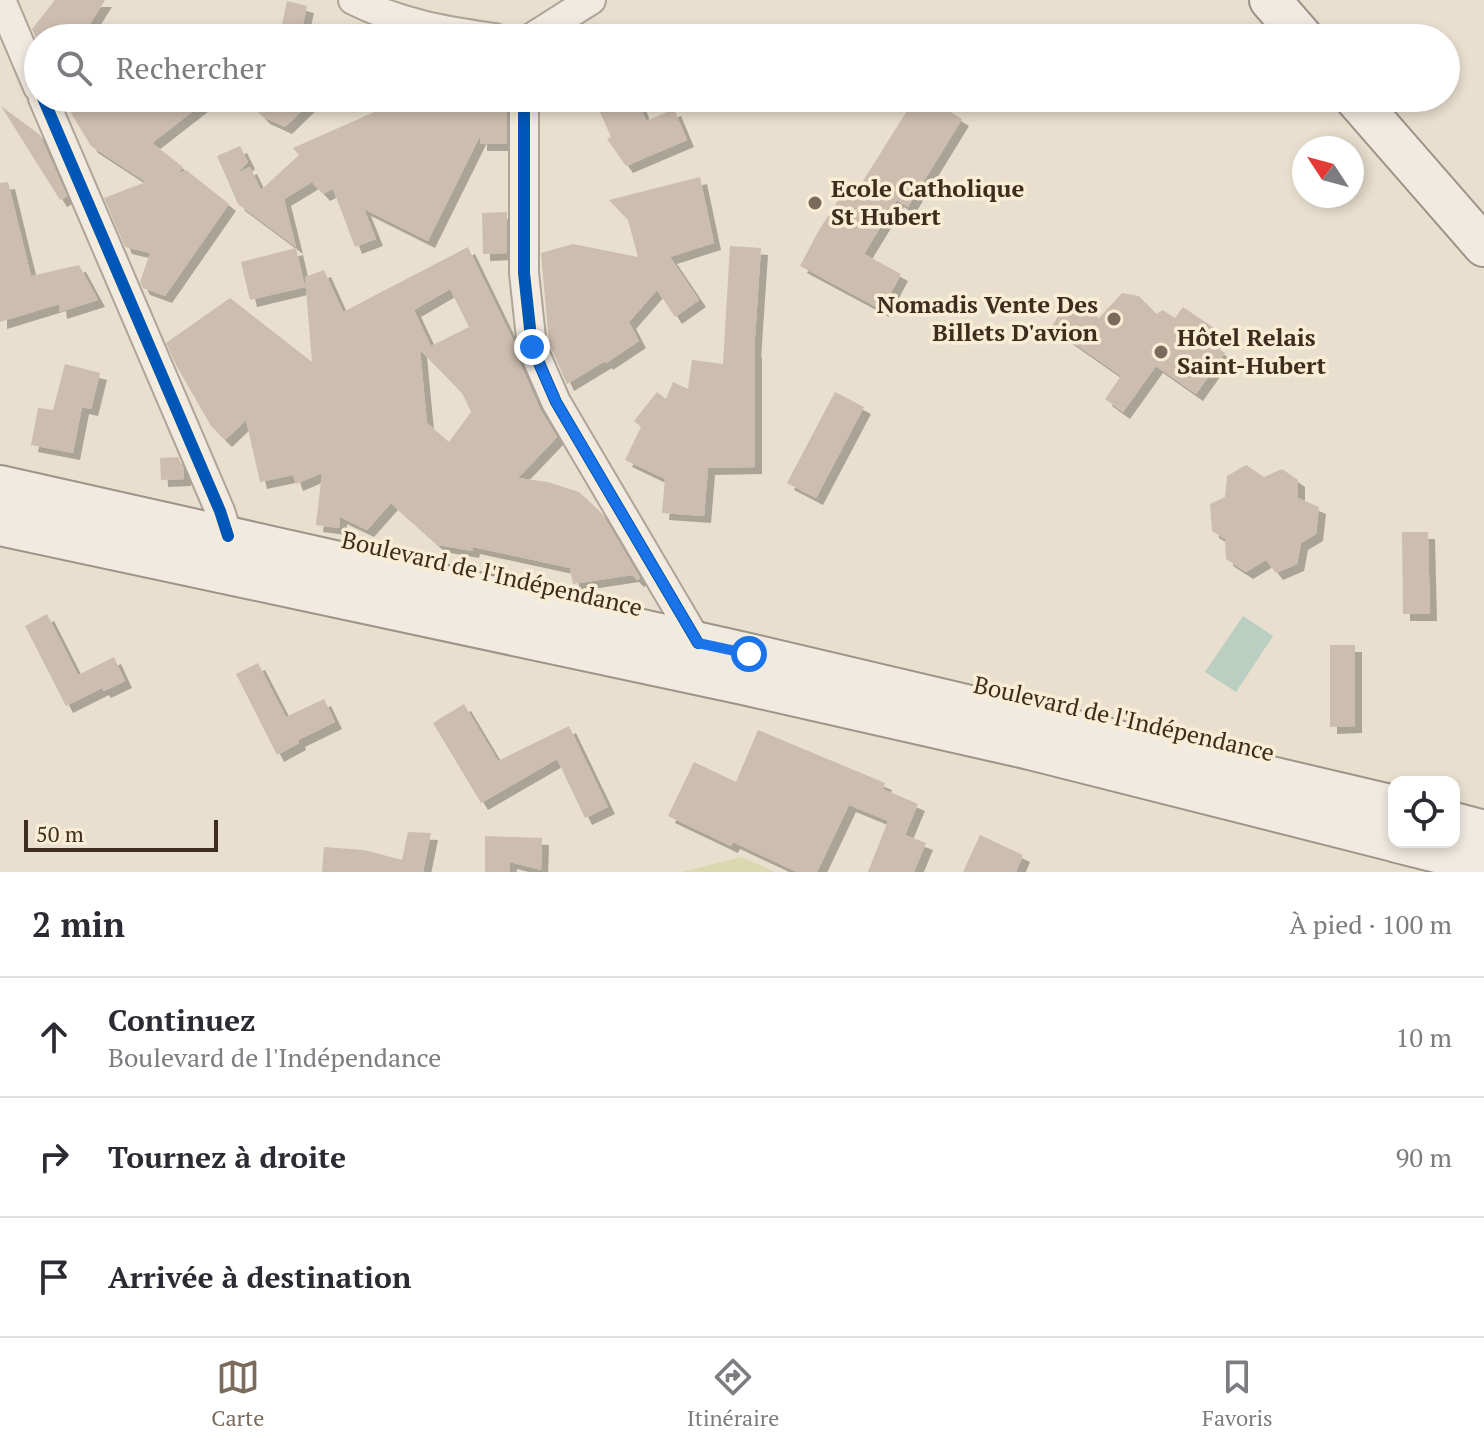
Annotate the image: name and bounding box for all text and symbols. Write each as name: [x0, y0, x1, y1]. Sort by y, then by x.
search box: [24, 24, 1460, 112]
icon: search: [52, 46, 96, 90]
text: Rechercher: [116, 48, 266, 88]
north arrow: [1292, 136, 1364, 208]
place label: Ecole Catholique St Hubert: [831, 172, 1025, 232]
marker: Ecole Catholique St Hubert: [806, 194, 824, 212]
place label: Nomadis Vente Des Billets D'avion: [877, 288, 1099, 348]
marker: Nomadis Vente Des Billets D'avion: [1105, 310, 1123, 328]
place label: Hôtel Relais Saint-Hubert: [1177, 321, 1326, 381]
route end: [514, 329, 550, 365]
marker: Hôtel Relais Saint-Hubert: [1152, 343, 1170, 361]
street label: Boulevard de l'Indépendance: [339, 523, 646, 623]
route start: [731, 636, 767, 672]
street label: Boulevard de l'Indépendance: [971, 668, 1278, 768]
map controls: [1388, 776, 1460, 848]
button: locate: [1388, 776, 1460, 848]
scale bar: [24, 816, 218, 852]
text: 50 m: [36, 819, 84, 848]
text: 2 min: [32, 902, 125, 947]
text: À pied · 100 m: [1289, 907, 1452, 941]
text: Continuez: [108, 1000, 255, 1040]
icon: ahead: [32, 1015, 76, 1059]
text: 10 m: [1396, 1020, 1452, 1054]
text: Boulevard de l'Indépendance: [108, 1040, 441, 1074]
icon: right: [32, 1135, 76, 1179]
text: Tournez à droite: [108, 1137, 346, 1177]
text: 90 m: [1396, 1140, 1452, 1174]
icon: arrive: [32, 1255, 76, 1299]
text: Arrivée à destination: [108, 1257, 411, 1297]
tab: Carte: [211, 1355, 264, 1432]
tab: Itinéraire: [687, 1355, 779, 1432]
tab: Favoris: [1202, 1355, 1273, 1432]

